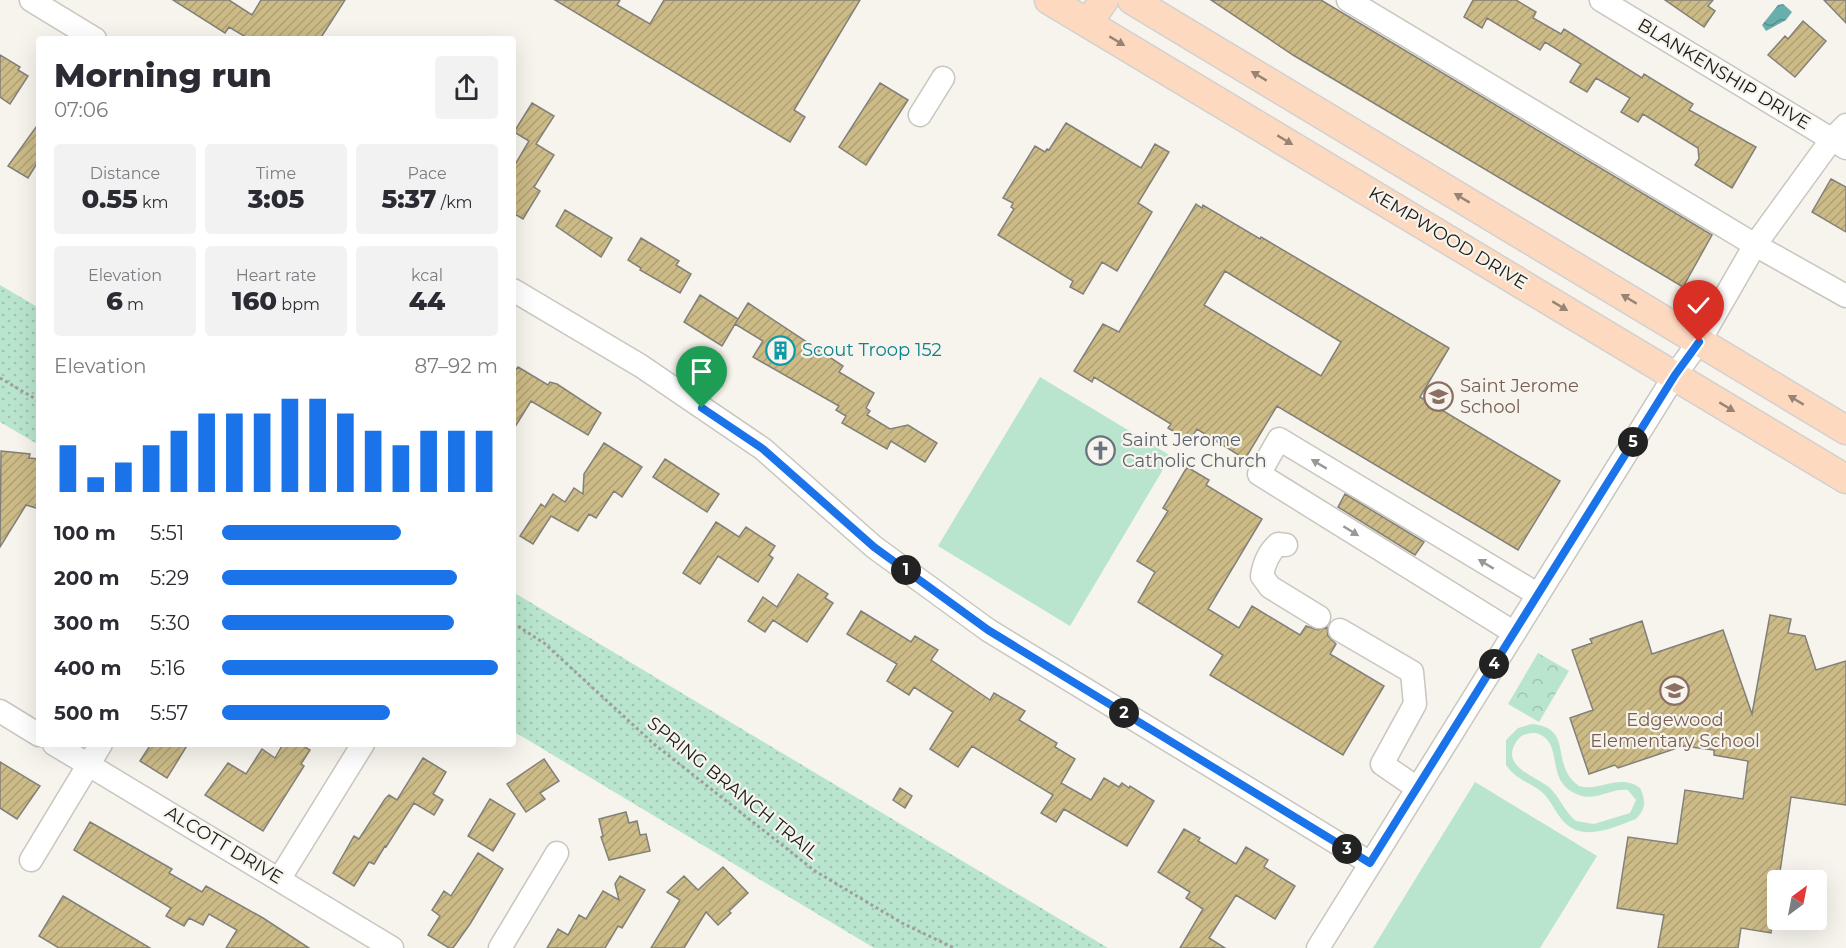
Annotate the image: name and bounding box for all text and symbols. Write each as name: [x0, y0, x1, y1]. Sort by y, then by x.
street label: BLANKENSHIP DRIVE: [1634, 14, 1814, 134]
one-way arrow: [1109, 35, 1125, 46]
text: Morning run: [54, 55, 272, 95]
button: share: [435, 56, 498, 119]
one-way arrow: [1250, 71, 1267, 81]
text: 07:06: [54, 98, 108, 122]
one-way arrow: [1277, 135, 1293, 146]
text: Distance: [90, 164, 160, 183]
text: Time: [256, 164, 296, 183]
text: Pace: [407, 164, 447, 183]
street label: KEMPWOOD DRIVE: [1365, 182, 1531, 294]
text: 0.55: [82, 183, 138, 215]
text: 3:05: [248, 183, 304, 215]
text: 5:37: [381, 183, 437, 215]
text: km: [138, 193, 168, 212]
text: /km: [437, 193, 473, 212]
one-way arrow: [1454, 193, 1470, 204]
text: Elevation: [88, 266, 162, 285]
text: Heart rate: [236, 266, 316, 285]
text: kcal: [411, 266, 443, 285]
pin: [1673, 280, 1724, 342]
text: 6: [106, 285, 123, 317]
text: 160: [232, 285, 277, 317]
text: 44: [409, 285, 445, 317]
icon: check: [1682, 289, 1715, 322]
one-way arrow: [1621, 294, 1637, 305]
text: m: [123, 295, 144, 314]
text: bpm: [277, 295, 320, 314]
one-way arrow: [1552, 300, 1568, 311]
building icon: Scout Troop 152: [765, 334, 797, 366]
place label: Scout Troop 152: [802, 339, 942, 361]
pin: [676, 346, 727, 408]
text: Elevation: [54, 354, 146, 378]
text: 87–92 m: [414, 354, 498, 378]
icon: arrive: [685, 355, 718, 388]
place label: Saint Jerome School: [1460, 375, 1579, 418]
school or university icon: Saint Jerome School: [1423, 380, 1455, 412]
one-way arrow: [1788, 394, 1804, 405]
one-way arrow: [1719, 401, 1735, 412]
pin: 5: [1618, 427, 1648, 457]
place label: Saint Jerome Catholic Church: [1122, 429, 1267, 472]
text: 5: [1628, 432, 1638, 451]
church icon: Saint Jerome Catholic Church: [1085, 434, 1117, 466]
one-way arrow: [1311, 458, 1327, 469]
text: 100 m: [54, 521, 116, 545]
text: 5:51: [150, 521, 184, 545]
one-way arrow: [1343, 525, 1359, 536]
pin: 1: [891, 555, 921, 585]
one-way arrow: [1478, 558, 1494, 569]
text: 1: [903, 560, 909, 579]
text: 200 m: [54, 566, 120, 590]
text: 5:29: [150, 566, 189, 590]
text: 300 m: [54, 611, 120, 635]
text: 5:30: [150, 611, 190, 635]
pin: 4: [1479, 649, 1509, 679]
text: 4: [1488, 654, 1500, 673]
text: 400 m: [54, 656, 122, 680]
text: 5:16: [150, 656, 185, 680]
school or university icon: Edgewood Elementary School: [1659, 675, 1691, 707]
pin: 2: [1109, 698, 1139, 728]
text: 500 m: [54, 701, 120, 725]
text: 5:57: [150, 701, 188, 725]
text: 2: [1119, 703, 1129, 722]
place label: Edgewood Elementary School: [1590, 709, 1760, 752]
street label: SPRING BRANCH TRAIL: [643, 712, 823, 864]
street label: ALCOTT DRIVE: [161, 801, 287, 889]
pin: 3: [1332, 834, 1362, 864]
text: 3: [1342, 839, 1352, 858]
north arrow: [1767, 870, 1827, 930]
map controls: [1767, 870, 1827, 930]

